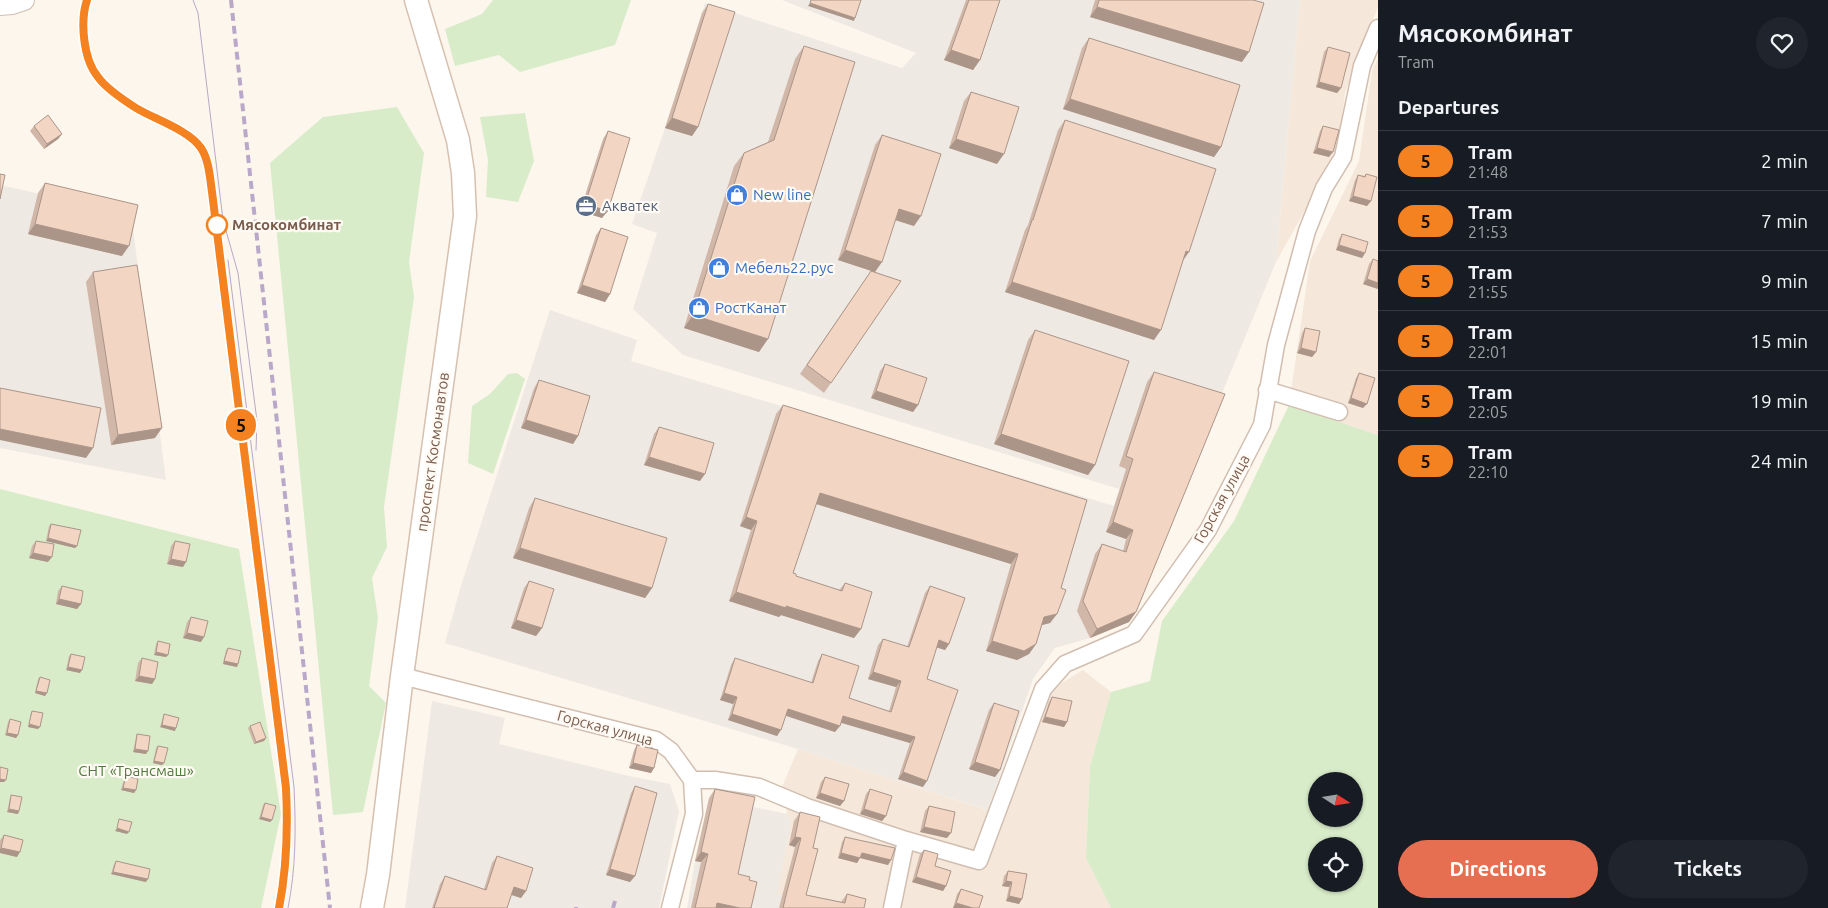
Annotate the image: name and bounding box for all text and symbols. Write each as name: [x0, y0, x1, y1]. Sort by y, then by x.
button: heart: [1756, 17, 1808, 69]
text: Мясокомбинат: [1398, 20, 1573, 47]
text: Tram: [1398, 53, 1434, 71]
text: Departures: [1398, 96, 1499, 118]
text: Tram: [1468, 141, 1513, 163]
text: 2 min: [1761, 150, 1808, 172]
text: 5: [1420, 151, 1431, 171]
text: 21:48: [1468, 163, 1508, 181]
shop icon: New line: [725, 183, 749, 207]
place label: New line: [753, 186, 812, 203]
office icon: Акватек: [574, 194, 598, 218]
place label: Акватек: [602, 197, 658, 214]
text: Tram: [1468, 201, 1513, 223]
text: 7 min: [1761, 210, 1808, 232]
text: 5: [1420, 211, 1431, 231]
marker: Мясокомбинат: [206, 214, 228, 236]
place label: Мясокомбинат: [232, 216, 342, 233]
text: 21:53: [1468, 223, 1508, 241]
shop icon: Мебель22.рус: [707, 256, 731, 280]
place label: Мебель22.рус: [735, 259, 834, 276]
text: Tram: [1468, 261, 1513, 283]
text: 9 min: [1761, 270, 1808, 292]
text: 5: [1420, 271, 1431, 291]
text: 21:55: [1468, 283, 1508, 301]
shop icon: РостКанат: [687, 296, 711, 320]
place label: РостКанат: [715, 299, 787, 316]
text: Tram: [1468, 321, 1513, 343]
text: 15 min: [1750, 330, 1808, 352]
text: 5: [1420, 331, 1431, 351]
text: 22:01: [1468, 343, 1508, 361]
street label: проспект Космонавтов: [413, 371, 452, 533]
text: Tram: [1468, 381, 1513, 403]
text: 19 min: [1750, 390, 1808, 412]
text: 5: [1420, 391, 1431, 411]
text: 22:05: [1468, 403, 1508, 421]
line badge: 5: [225, 409, 257, 441]
text: 5: [236, 415, 246, 435]
text: Tram: [1468, 441, 1513, 463]
text: 24 min: [1750, 450, 1808, 472]
text: 5: [1420, 451, 1431, 471]
street label: Горская улица: [1190, 452, 1253, 546]
text: 22:10: [1468, 463, 1508, 481]
street label: Горская улица: [555, 707, 655, 748]
park label: СНТ «Трансмаш»: [78, 762, 194, 779]
north arrow: [1308, 772, 1362, 828]
map controls: [1308, 772, 1363, 892]
button: locate: [1308, 837, 1363, 892]
button: Directions: [1398, 840, 1598, 898]
button: Tickets: [1608, 840, 1808, 898]

